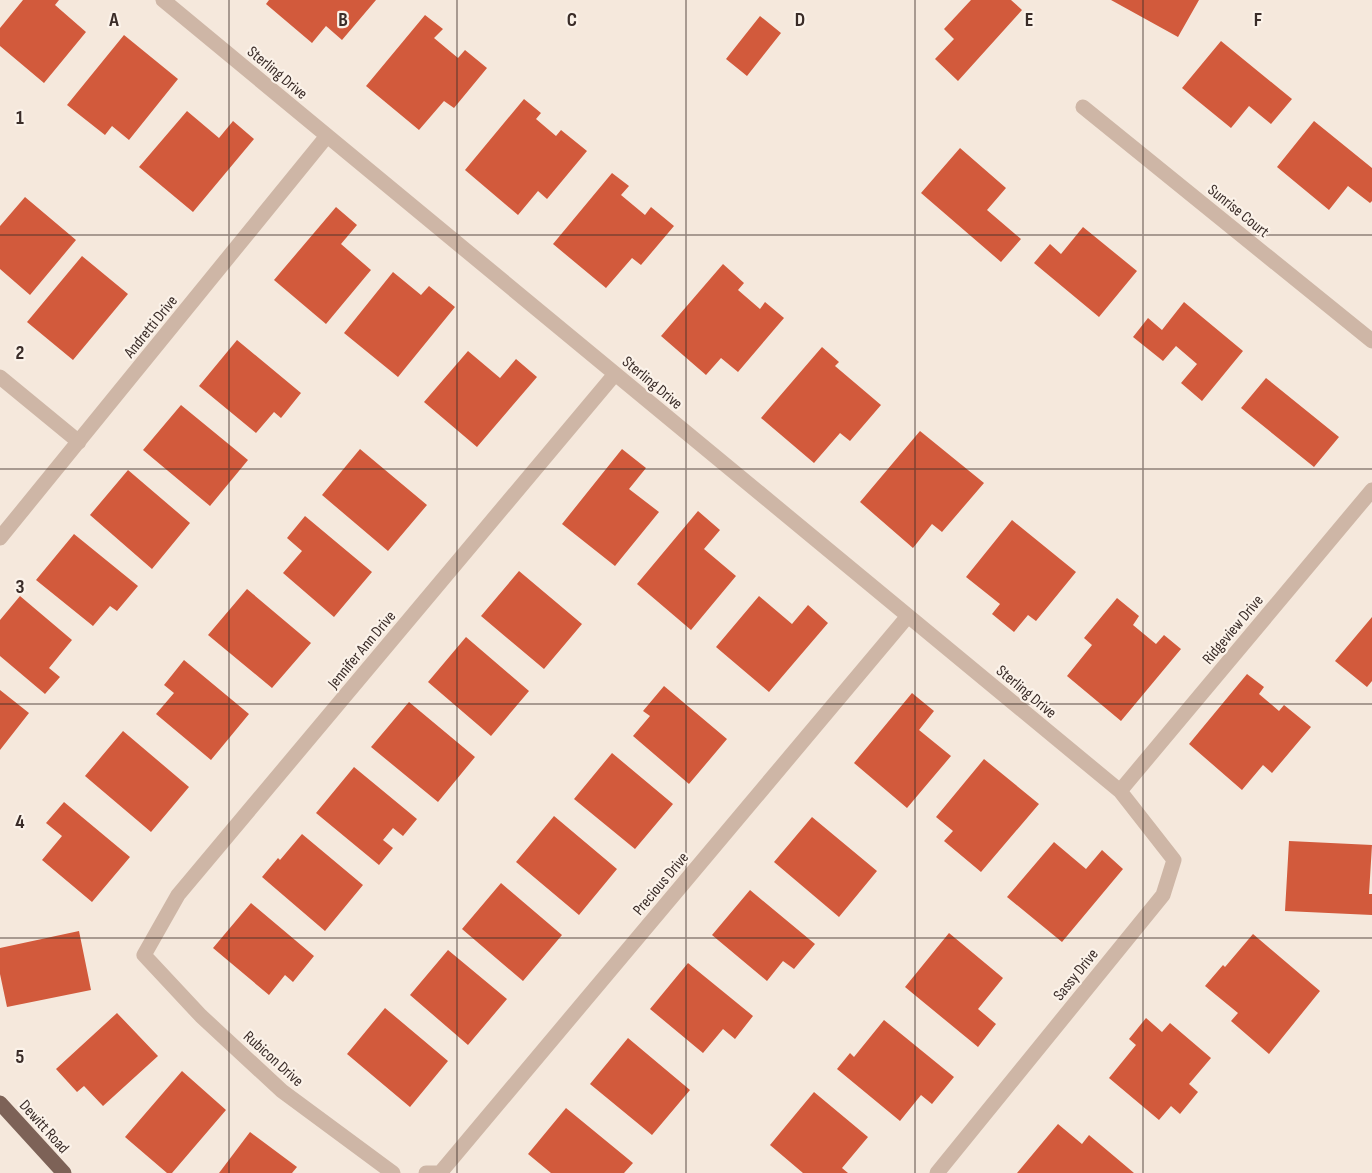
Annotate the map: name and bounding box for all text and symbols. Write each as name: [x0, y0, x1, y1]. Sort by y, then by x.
text: A: [108, 8, 119, 32]
text: B: [338, 8, 348, 32]
text: C: [567, 8, 577, 32]
text: D: [795, 8, 805, 32]
text: E: [1025, 8, 1033, 32]
text: F: [1254, 8, 1262, 32]
street label: Sterling Drive: [243, 43, 311, 104]
text: 1: [16, 106, 24, 130]
street label: Sunrise Court: [1204, 181, 1273, 242]
street label: Andretti Drive: [120, 292, 182, 363]
text: 2: [16, 341, 24, 365]
street label: Sterling Drive: [618, 353, 686, 414]
text: 3: [16, 575, 25, 599]
street label: Ridgeview Drive: [1199, 591, 1268, 669]
street label: Jennifer Ann Drive: [324, 607, 400, 693]
street label: Sterling Drive: [992, 662, 1060, 723]
text: 4: [15, 810, 25, 834]
street label: Precious Drive: [629, 849, 693, 919]
street label: Sassy Drive: [1050, 945, 1103, 1005]
street label: Rubicon Drive: [239, 1027, 307, 1091]
text: 5: [16, 1045, 25, 1069]
street label: Dewitt Road: [15, 1096, 73, 1158]

